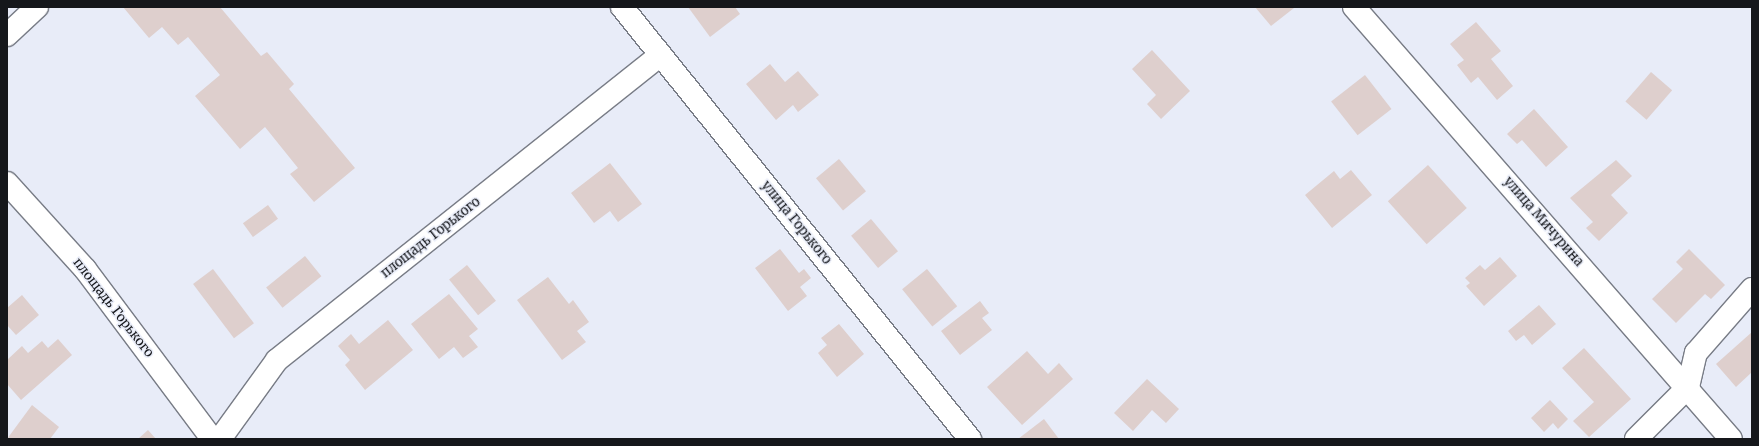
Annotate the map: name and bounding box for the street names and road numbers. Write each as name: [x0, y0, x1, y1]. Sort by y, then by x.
street label: улица Мичурина: [1500, 174, 1586, 270]
street label: улица Горького: [758, 178, 834, 268]
street label: площадь Горького: [378, 194, 484, 282]
street label: площадь Горького: [69, 255, 157, 361]

